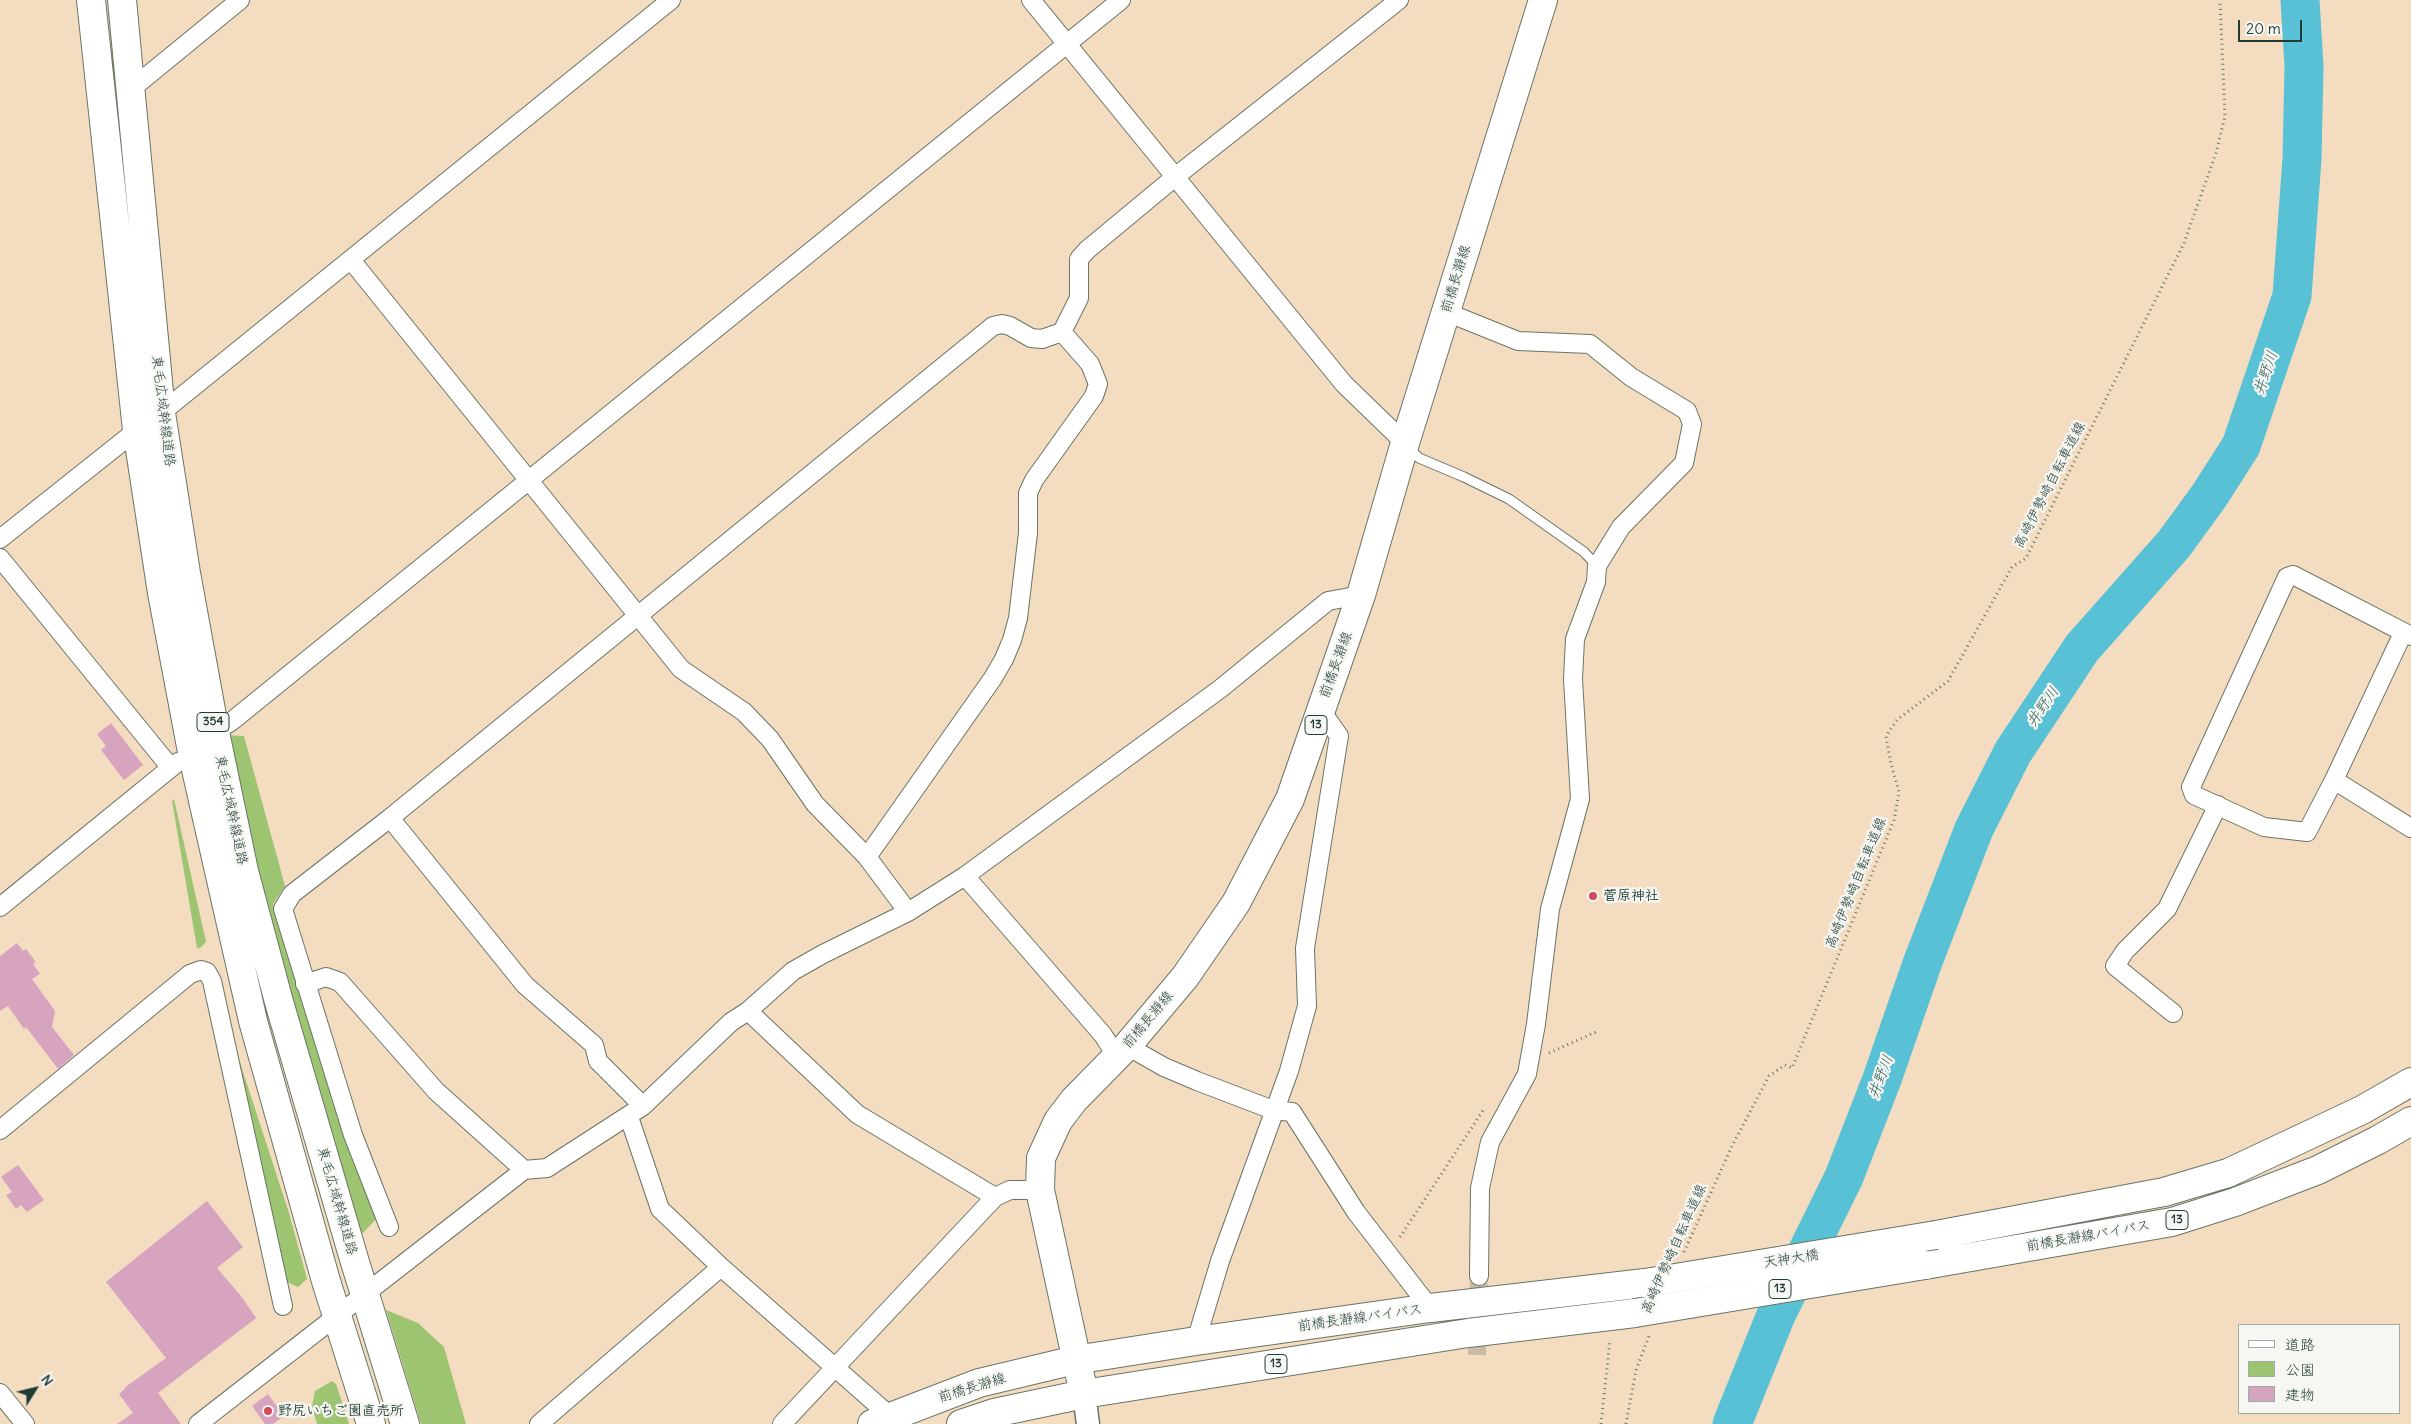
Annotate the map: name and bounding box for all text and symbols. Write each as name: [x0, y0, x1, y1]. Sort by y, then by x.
scale bar: [2241, 10, 2305, 42]
text: 20 m: [2246, 19, 2281, 38]
street label: 前橋長瀞線: [1438, 243, 1474, 315]
water label: 井野川: [2250, 349, 2282, 397]
street label: 東毛広域幹線道路: [148, 354, 178, 468]
street label: 高崎伊勢崎自転車道線: [2011, 419, 2089, 551]
street label: 前橋長瀞線: [1316, 629, 1356, 701]
water label: 井野川: [2023, 683, 2063, 731]
road number: 354: [197, 712, 229, 732]
road number: 13: [1305, 716, 1327, 734]
street label: 東毛広域幹線道路: [211, 753, 251, 867]
street label: 高崎伊勢崎自転車道線: [1822, 815, 1890, 951]
place label: 菅原神社: [1603, 888, 1659, 904]
marker: 菅原神社: [1587, 890, 1599, 902]
street label: 前橋長瀞線: [1119, 988, 1177, 1052]
water label: 井野川: [1865, 1053, 1897, 1101]
street label: 東毛広域幹線道路: [313, 1145, 361, 1257]
street label: 高崎伊勢崎自転車道線: [1638, 1182, 1710, 1316]
road number: 13: [2166, 1210, 2188, 1230]
street label: 前橋長瀞線バイパス: [2024, 1217, 2152, 1255]
street label: 天神大橋: [1762, 1246, 1820, 1272]
road number: 13: [1769, 1280, 1791, 1298]
street label: 前橋長瀞線バイパス: [1296, 1301, 1424, 1335]
legend: [2238, 1324, 2401, 1414]
text: 道路: [2285, 1335, 2315, 1354]
road number: 13: [1265, 1355, 1287, 1374]
text: 公園: [2285, 1360, 2315, 1379]
north arrow: [10, 1364, 60, 1414]
street label: 前橋長瀞線: [936, 1370, 1008, 1406]
text: N: [37, 1371, 57, 1389]
text: 建物: [2285, 1385, 2315, 1404]
place label: 野尻いちご園直売所: [278, 1403, 404, 1419]
marker: 野尻いちご園直売所: [262, 1405, 274, 1417]

